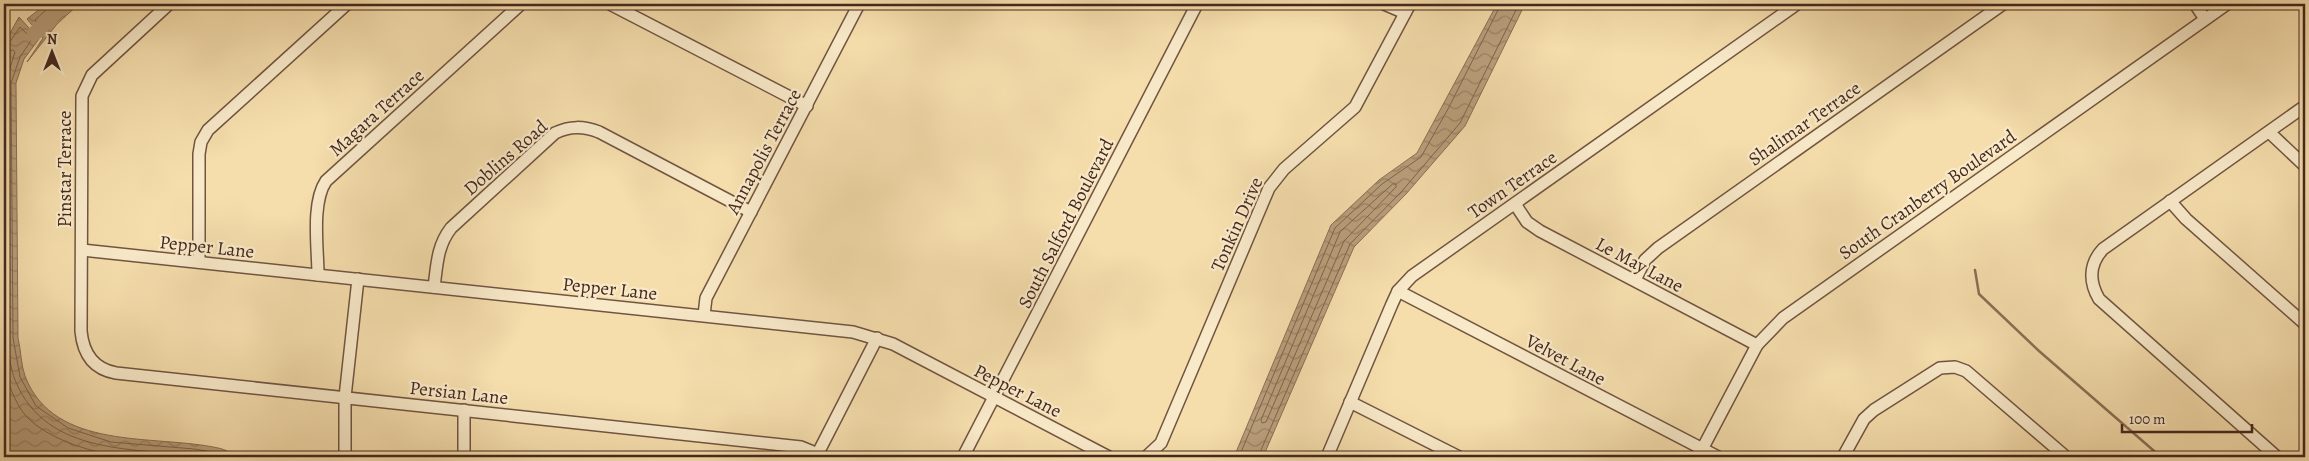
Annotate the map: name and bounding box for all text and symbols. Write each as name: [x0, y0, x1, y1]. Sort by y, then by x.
north arrow: [28, 28, 78, 78]
text: N: [47, 30, 57, 49]
street label: Magara Terrace: [323, 63, 430, 162]
street label: Shalimar Terrace: [1743, 75, 1866, 172]
street label: Annapolis Terrace: [719, 84, 808, 220]
street label: Pinstar Terrace: [52, 110, 78, 228]
street label: Doblins Road: [458, 113, 554, 202]
street label: South Cranberry Boulevard: [1834, 123, 2022, 266]
street label: South Salford Boulevard: [1012, 133, 1120, 313]
street label: Town Terrace: [1463, 145, 1562, 225]
street label: Tonkin Drive: [1205, 173, 1269, 276]
street label: Pepper Lane: [158, 229, 256, 265]
street label: Le May Lane: [1591, 231, 1688, 299]
street label: Pepper Lane: [561, 271, 659, 307]
street label: Velvet Lane: [1520, 327, 1610, 392]
street label: Pepper Lane: [969, 358, 1066, 424]
street label: Persian Lane: [408, 375, 509, 411]
scale bar: [2122, 401, 2252, 433]
text: 100 m: [2129, 409, 2166, 429]

